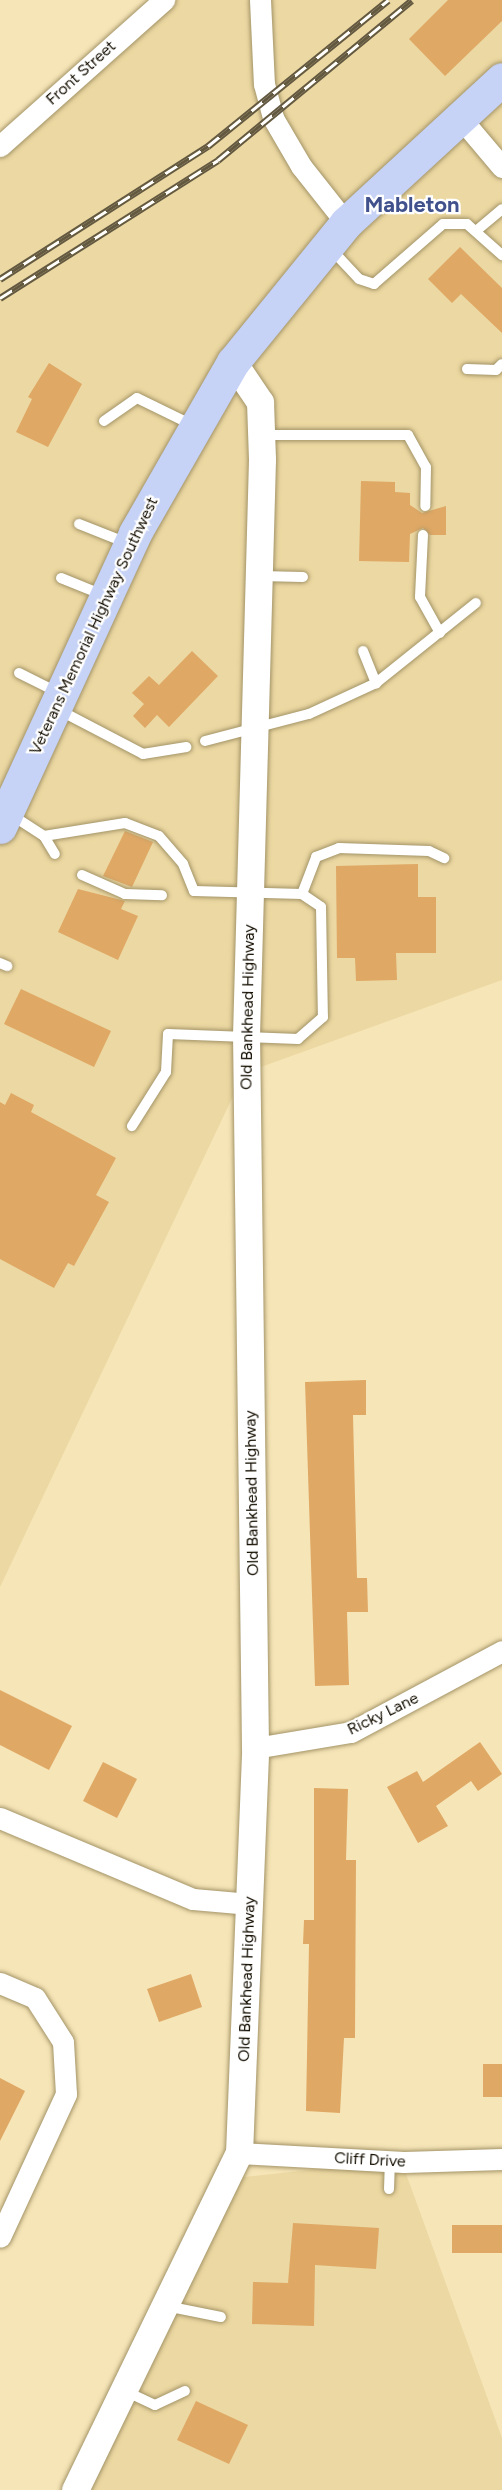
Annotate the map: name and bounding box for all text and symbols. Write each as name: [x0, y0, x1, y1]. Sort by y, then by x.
street label: Front Street: [42, 37, 120, 109]
district label: Mableton: [364, 192, 460, 218]
street label: Veterans Memorial Highway Southwest: [26, 494, 162, 758]
street label: Old Bankhead Highway: [237, 924, 259, 1090]
street label: Old Bankhead Highway: [241, 1410, 263, 1576]
street label: Ricky Lane: [344, 1689, 422, 1739]
street label: Old Bankhead Highway: [235, 1896, 259, 2062]
street label: Cliff Drive: [334, 2149, 406, 2171]

